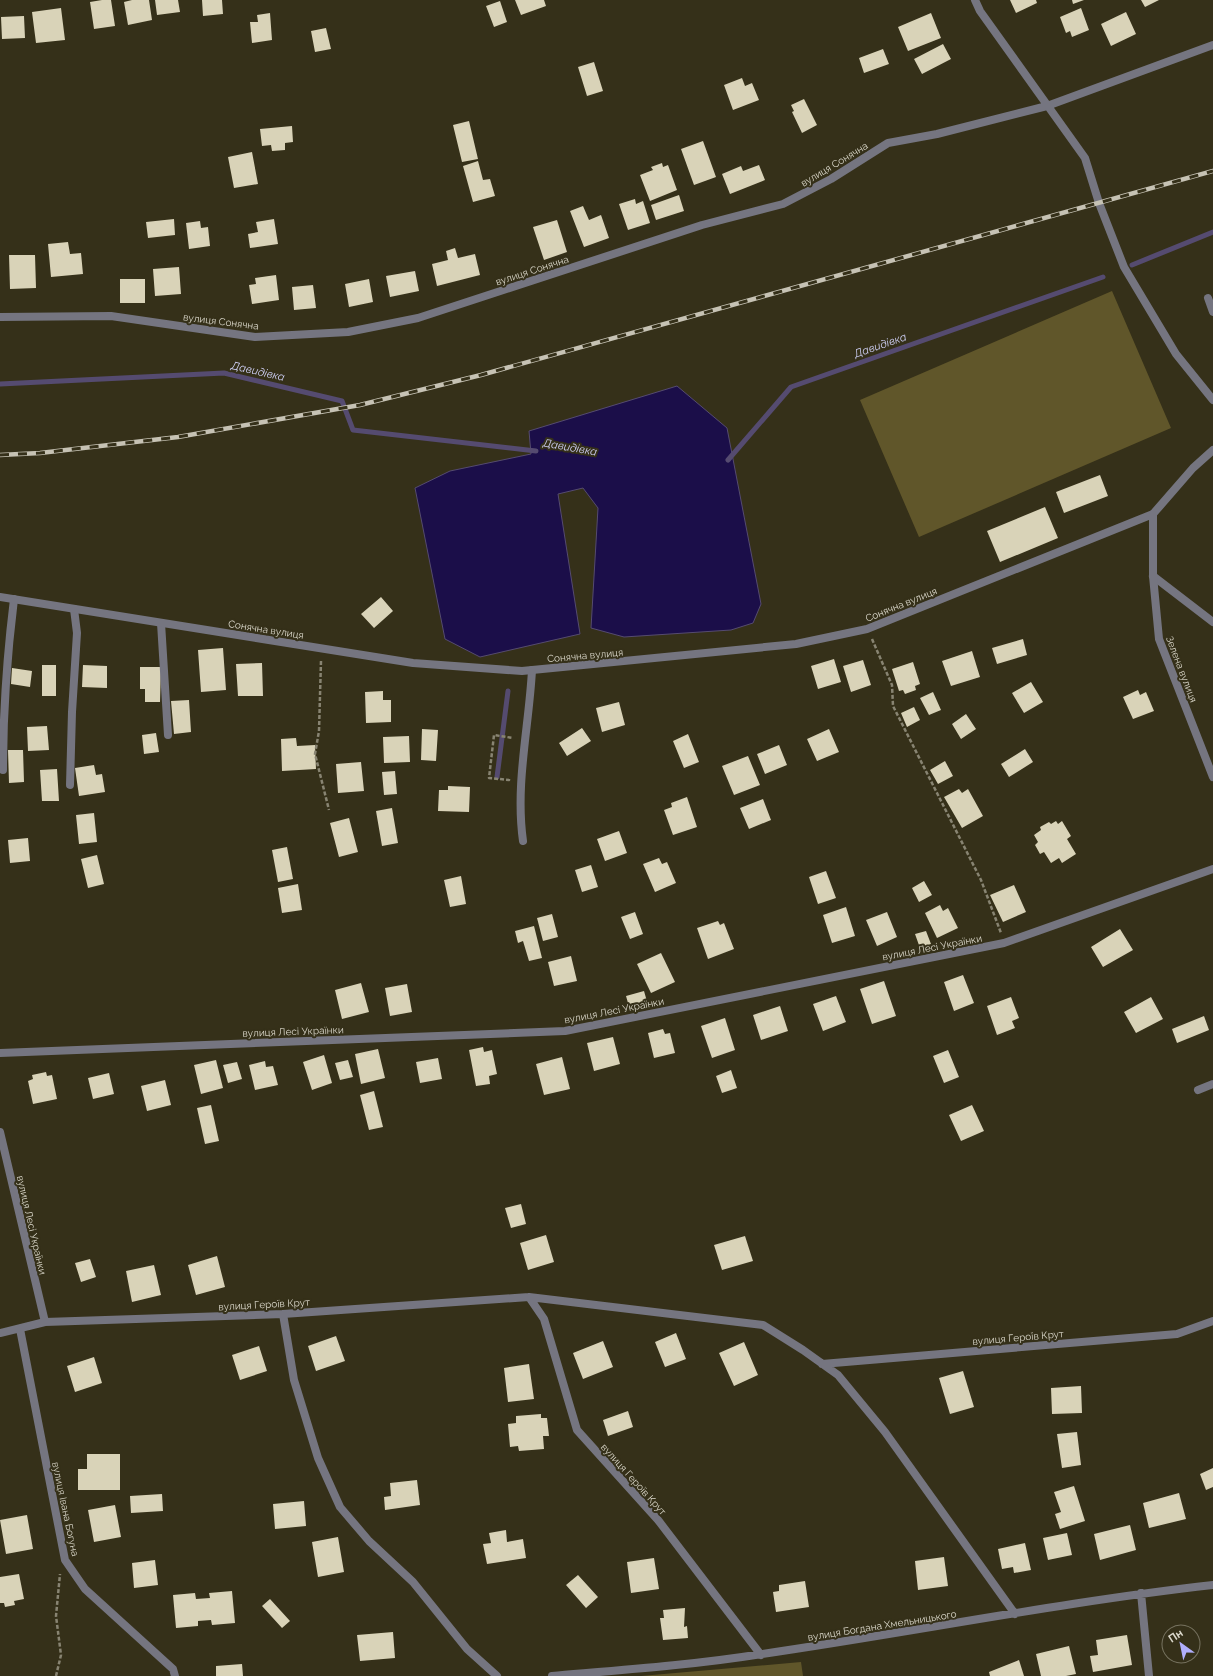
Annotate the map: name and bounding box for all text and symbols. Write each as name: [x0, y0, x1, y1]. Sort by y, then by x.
street label: вулиця Сонячна: [799, 140, 870, 189]
street label: вулиця Сонячна: [494, 253, 570, 287]
street label: вулиця Сонячна: [182, 311, 259, 332]
water label: Давидівка: [851, 330, 908, 361]
water label: Давидівка: [229, 359, 286, 384]
water label: Давидівка: [541, 436, 598, 459]
street label: Сонячна вулиця: [864, 585, 939, 624]
street label: Сонячна вулиця: [227, 618, 304, 641]
street label: Зелена вулиця: [1164, 634, 1199, 704]
street label: Сонячна вулиця: [547, 647, 623, 664]
street label: вулиця Лесі Українки: [881, 932, 983, 963]
street label: вулиця Лесі Українки: [563, 995, 665, 1026]
street label: вулиця Лесі Українки: [242, 1024, 344, 1039]
street label: вулиця Лесі Українки: [15, 1174, 48, 1276]
street label: вулиця Героїв Крут: [218, 1297, 310, 1312]
street label: вулиця Героїв Крут: [972, 1328, 1064, 1347]
street label: вулиця Героїв Крут: [599, 1442, 669, 1517]
street label: вулиця Івана Богуна: [50, 1461, 81, 1557]
street label: вулиця Богдана Хмельницького: [807, 1608, 957, 1643]
north arrow: [1161, 1624, 1201, 1664]
text: Пн: [1166, 1627, 1186, 1645]

